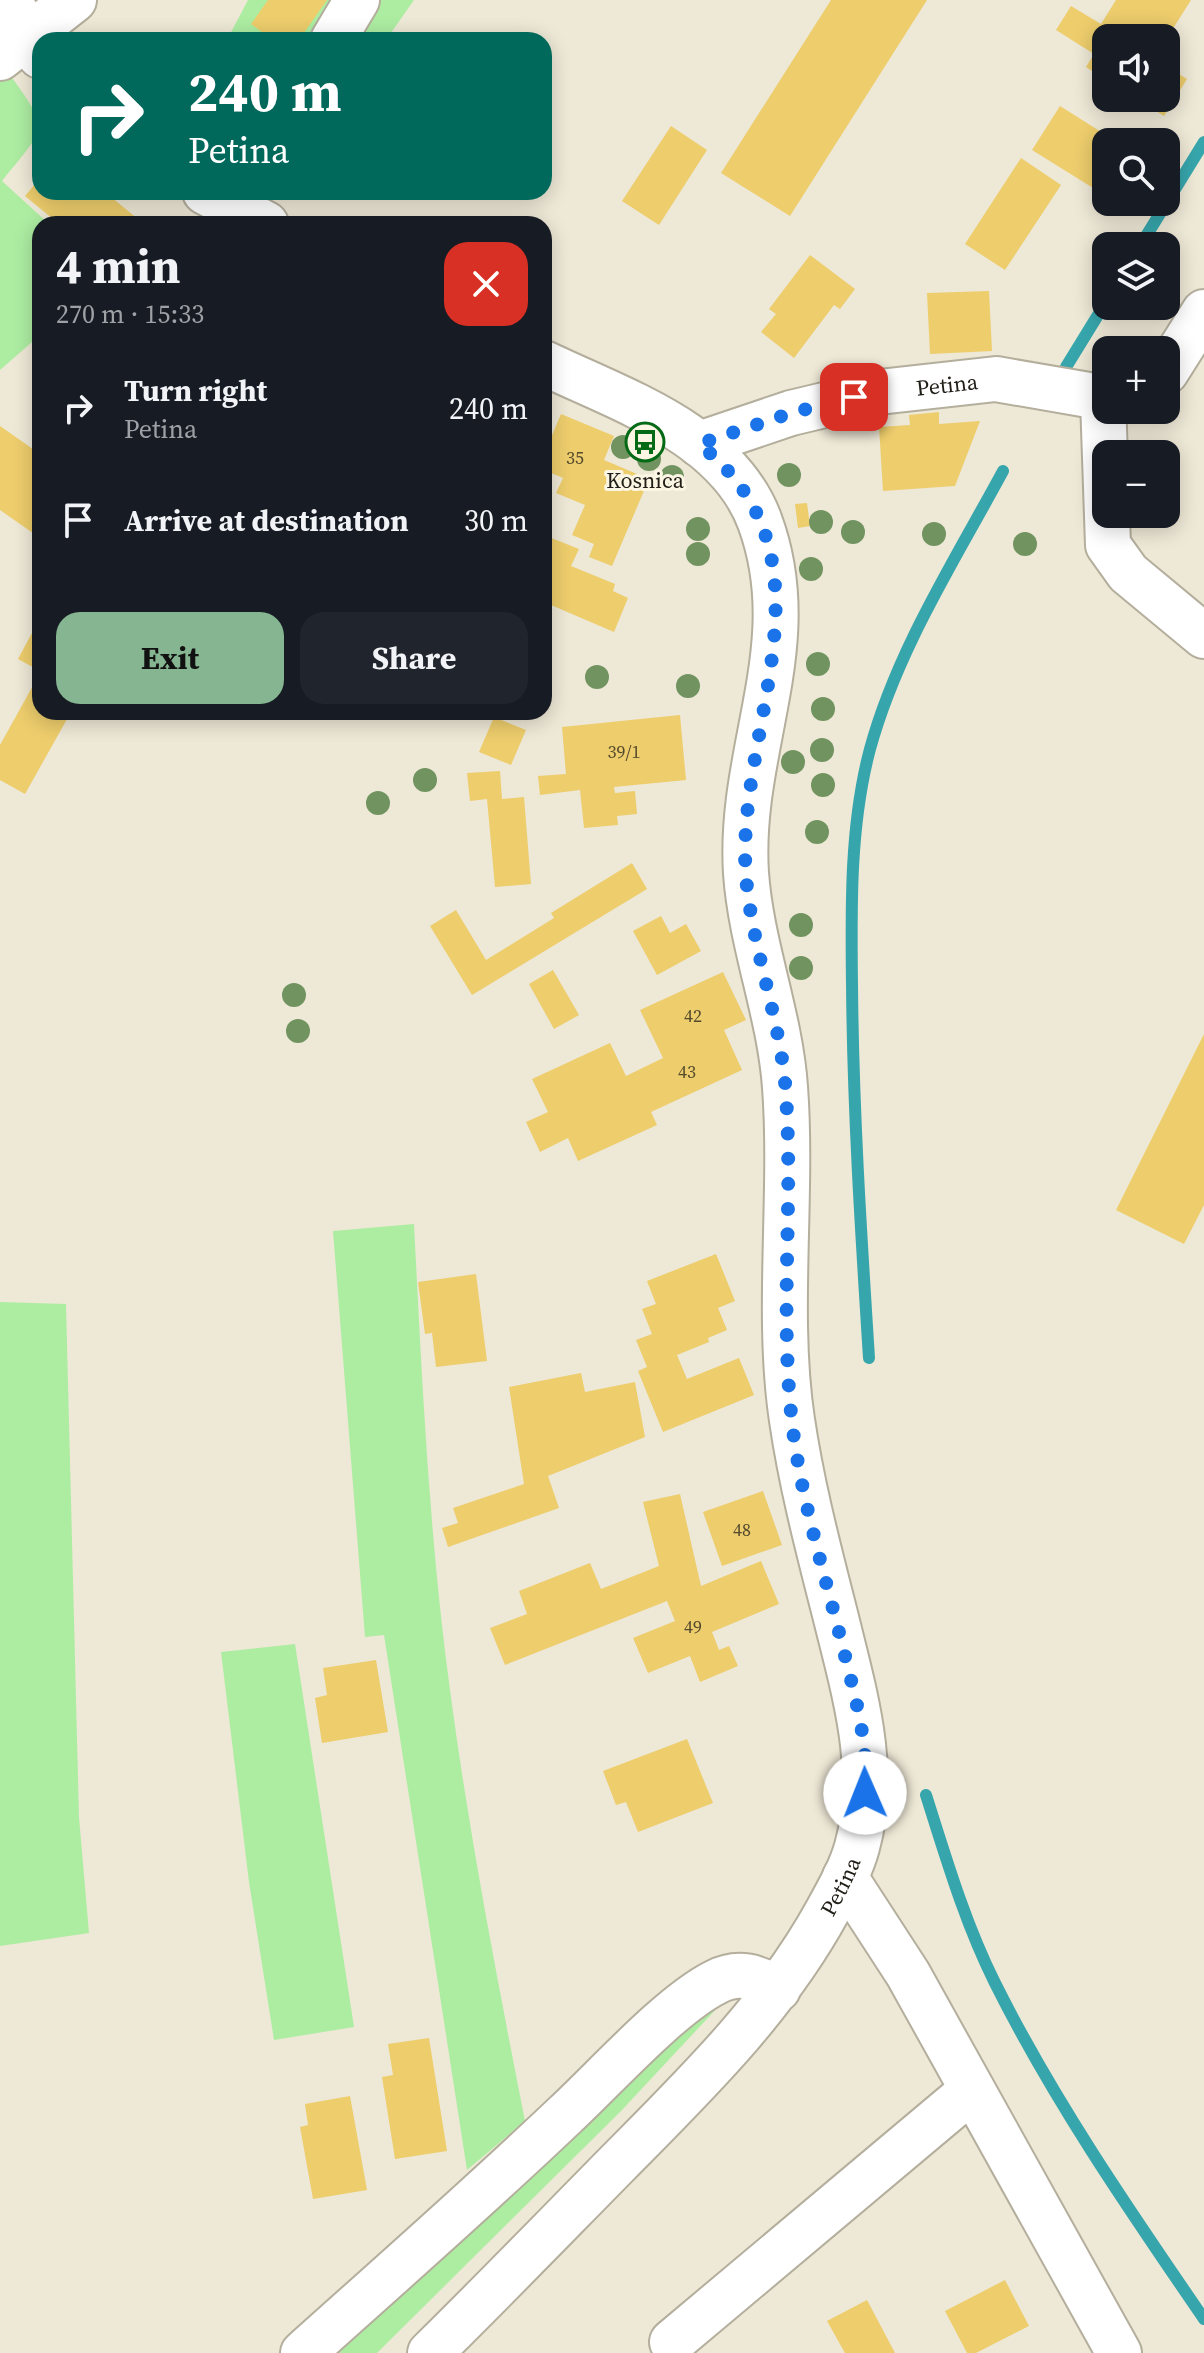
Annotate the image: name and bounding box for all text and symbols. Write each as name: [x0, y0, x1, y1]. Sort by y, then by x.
map controls: [1092, 24, 1180, 528]
button: sound: [1092, 24, 1180, 112]
text: 240 m: [188, 53, 342, 130]
icon: right: [56, 64, 160, 168]
text: Petina: [188, 126, 289, 175]
button: search: [1092, 128, 1180, 216]
button: layers: [1092, 232, 1180, 320]
text: 4 min: [56, 233, 181, 299]
button: close: [444, 242, 528, 326]
text: 270 m · 15:33: [56, 296, 204, 332]
button: +: [1092, 336, 1180, 424]
pin: [820, 363, 888, 431]
street label: Petina: [915, 366, 980, 403]
text: Turn right: [124, 370, 267, 411]
icon: arrive: [832, 375, 876, 419]
icon: right: [56, 386, 100, 430]
text: 240 m: [449, 388, 528, 429]
text: Petina: [124, 411, 197, 447]
bus stop icon: Kosnica: [624, 421, 666, 463]
button: −: [1092, 440, 1180, 528]
house number: 35: [566, 445, 584, 470]
place label: Kosnica: [606, 465, 685, 495]
icon: arrive: [56, 498, 100, 542]
text: Arrive at destination: [124, 500, 409, 541]
text: 30 m: [464, 500, 528, 541]
button: Exit: [56, 612, 284, 704]
button: Share: [300, 612, 528, 704]
house number: 39/1: [608, 739, 640, 764]
house number: 42: [684, 1003, 702, 1028]
house number: 43: [678, 1059, 696, 1084]
house number: 48: [733, 1517, 751, 1542]
house number: 49: [684, 1614, 702, 1639]
position arrow: [823, 1751, 907, 1835]
street label: Petina: [813, 1852, 868, 1921]

